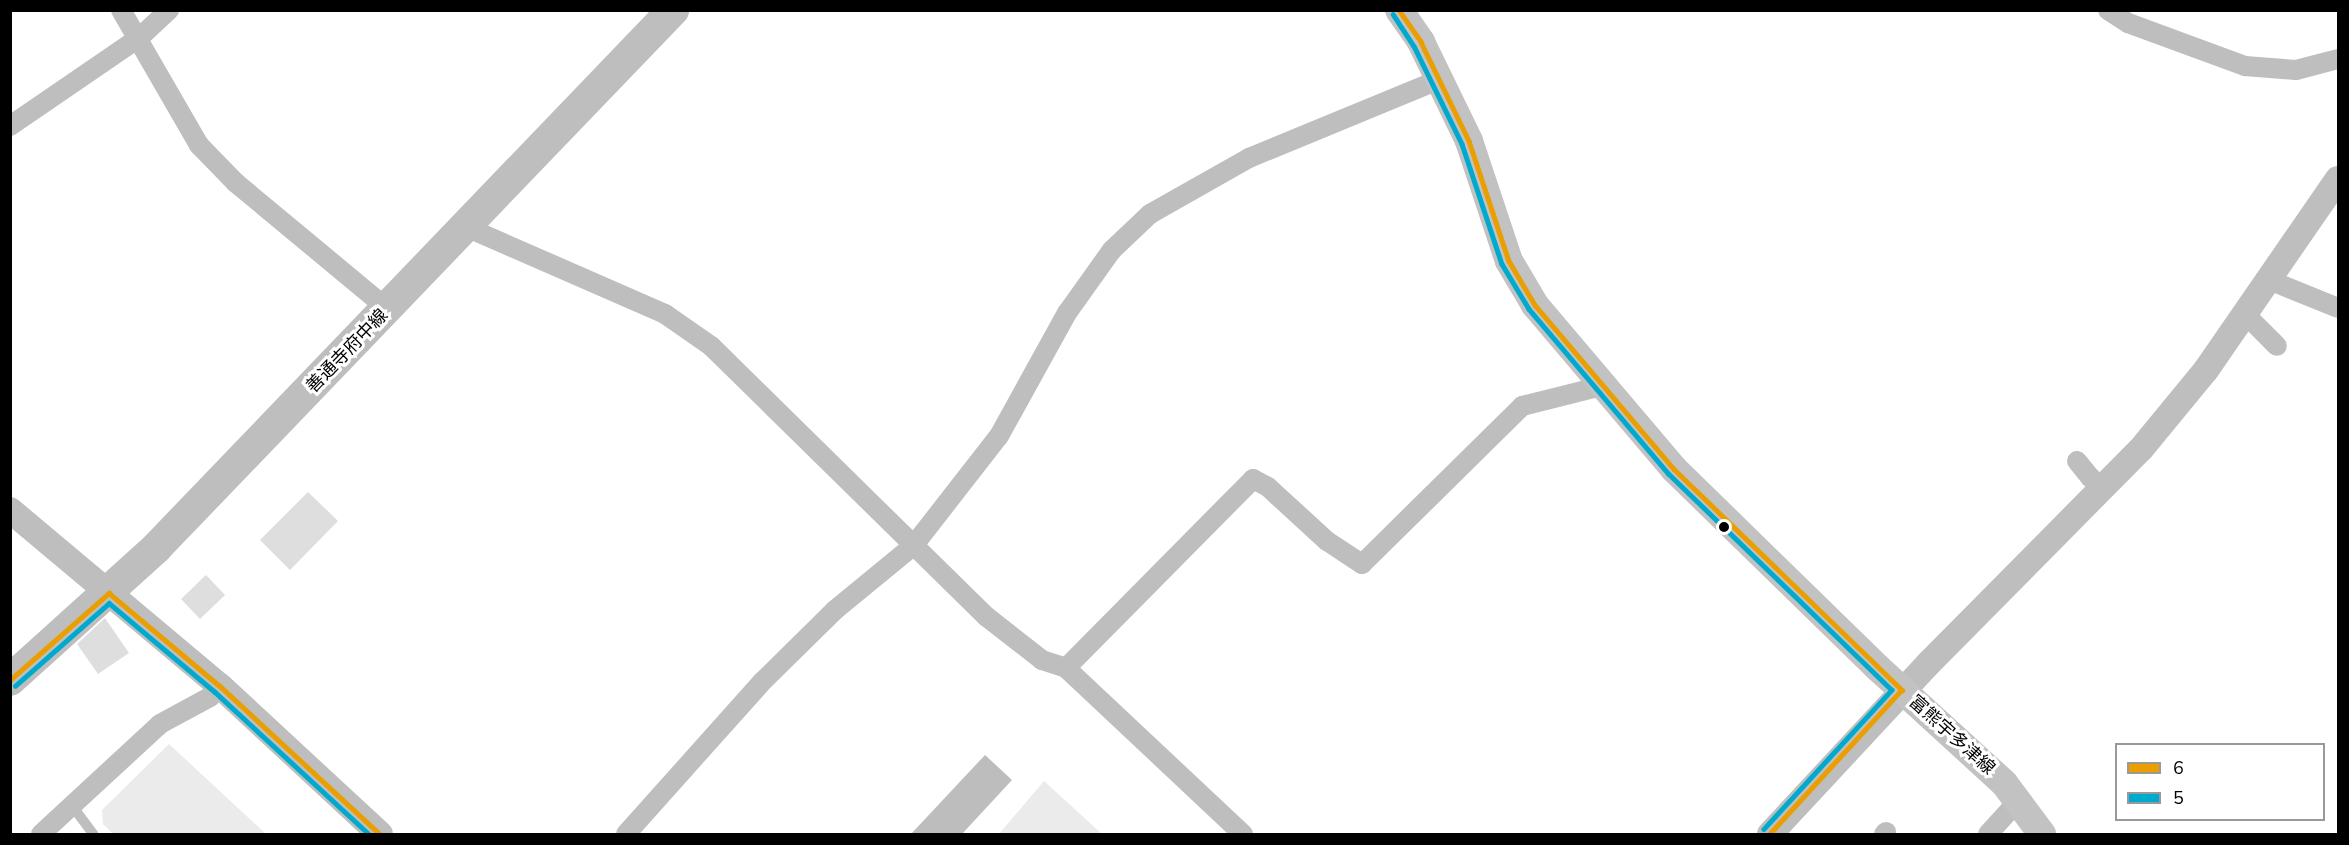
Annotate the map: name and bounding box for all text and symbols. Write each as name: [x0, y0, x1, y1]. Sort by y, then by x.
street label: 善通寺府中線: [302, 305, 392, 397]
unlabelled marker: [1718, 521, 1730, 533]
street label: 富熊宇多津線: [1905, 691, 1999, 779]
legend: [2115, 743, 2325, 821]
text: 6: [2173, 756, 2184, 780]
text: 5: [2173, 786, 2184, 810]

